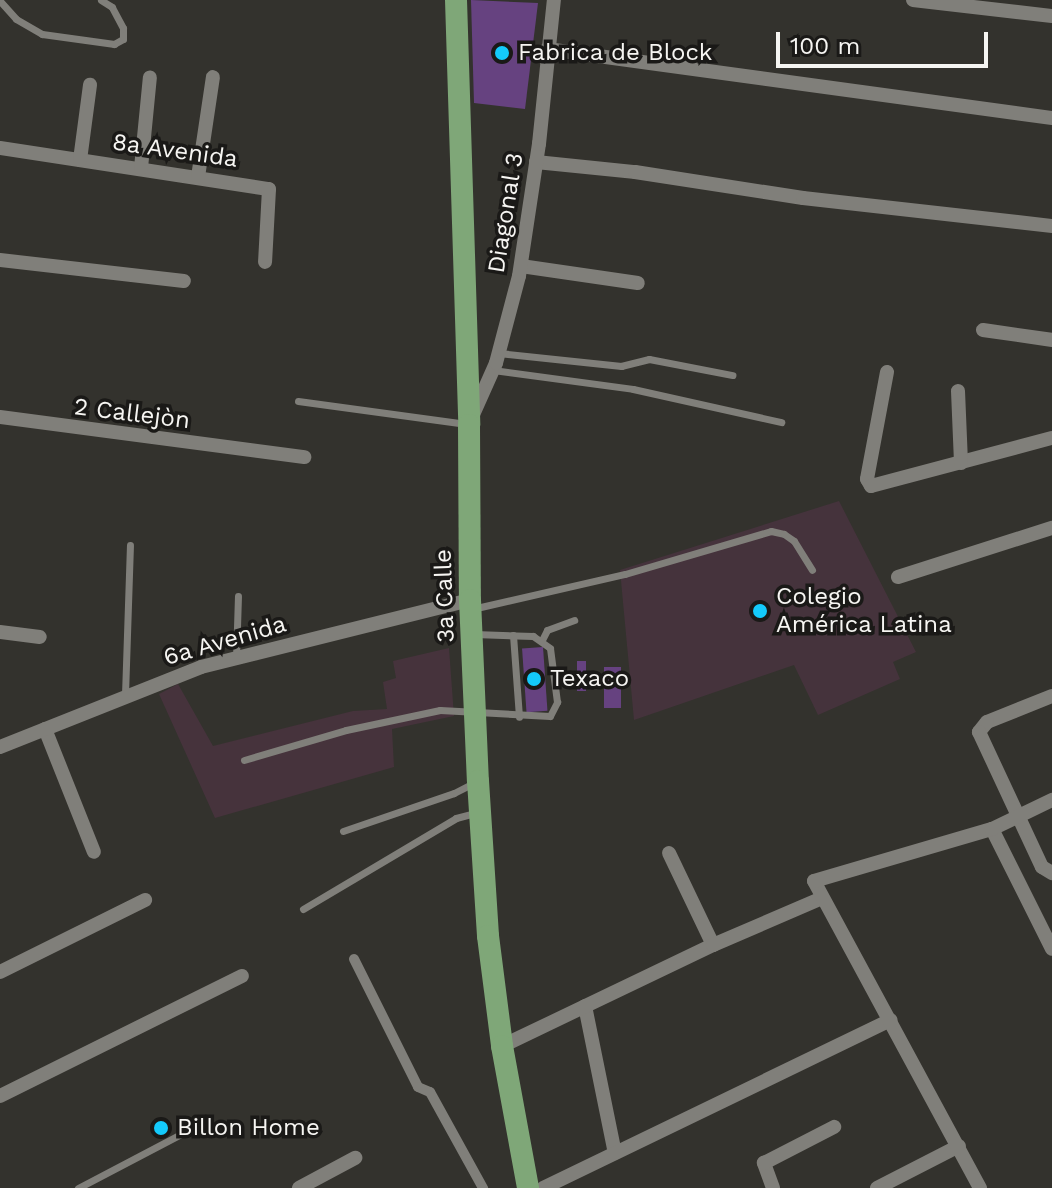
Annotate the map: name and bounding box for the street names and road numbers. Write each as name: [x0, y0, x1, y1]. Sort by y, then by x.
street label: 8a Avenida: [110, 128, 240, 174]
street label: Diagonal 3: [482, 150, 530, 276]
street label: 2 Callejòn: [72, 393, 192, 435]
street label: 3a Calle: [429, 548, 461, 644]
street label: 6a Avenida: [160, 610, 290, 672]

